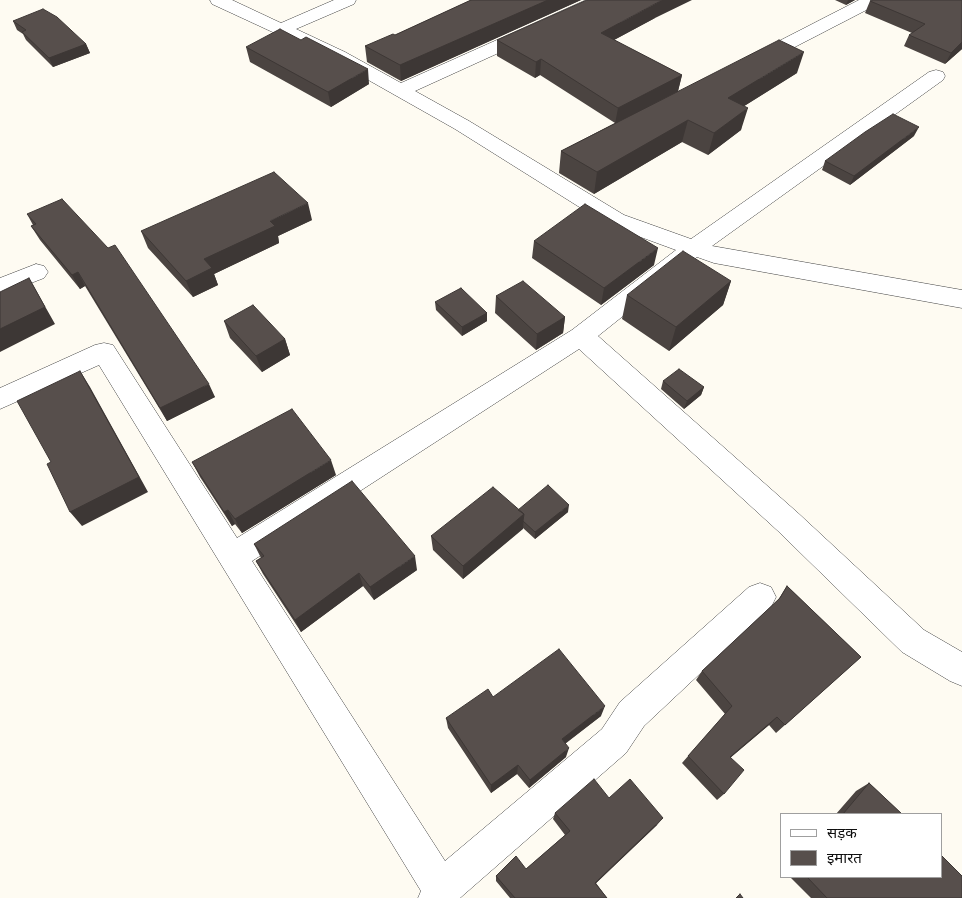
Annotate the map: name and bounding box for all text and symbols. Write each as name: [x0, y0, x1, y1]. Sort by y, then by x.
legend: [780, 813, 942, 878]
text: सड़क: [827, 822, 857, 842]
text: इमारत: [827, 847, 862, 867]

